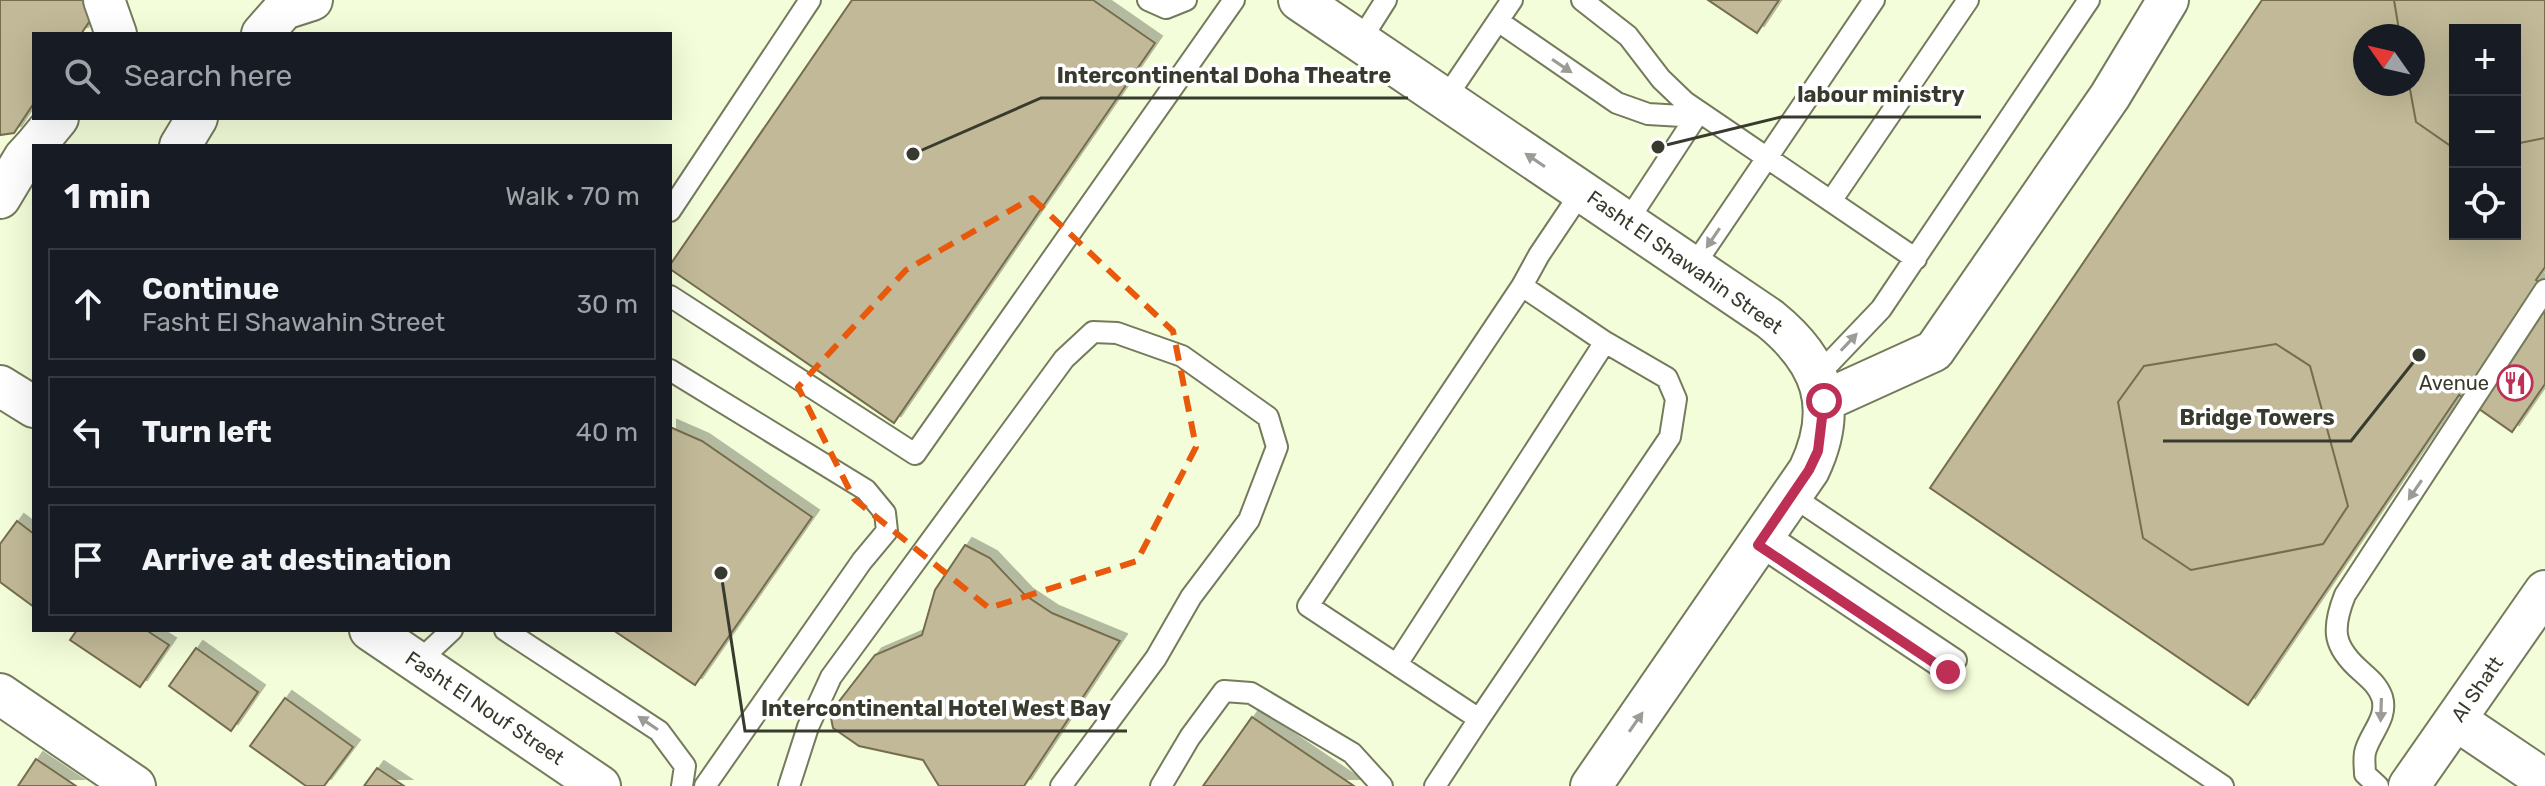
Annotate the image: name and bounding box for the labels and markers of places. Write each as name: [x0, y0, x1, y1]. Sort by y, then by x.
callout: Intercontinental Doha Theatre: [1041, 52, 1408, 98]
callout: labour ministry: [1781, 71, 1981, 117]
restaurant icon: Avenue: [2496, 364, 2534, 402]
place label: Avenue: [2419, 371, 2489, 395]
callout: Bridge Towers: [2163, 395, 2351, 441]
callout: Intercontinental Hotel West Bay: [745, 685, 1127, 731]

